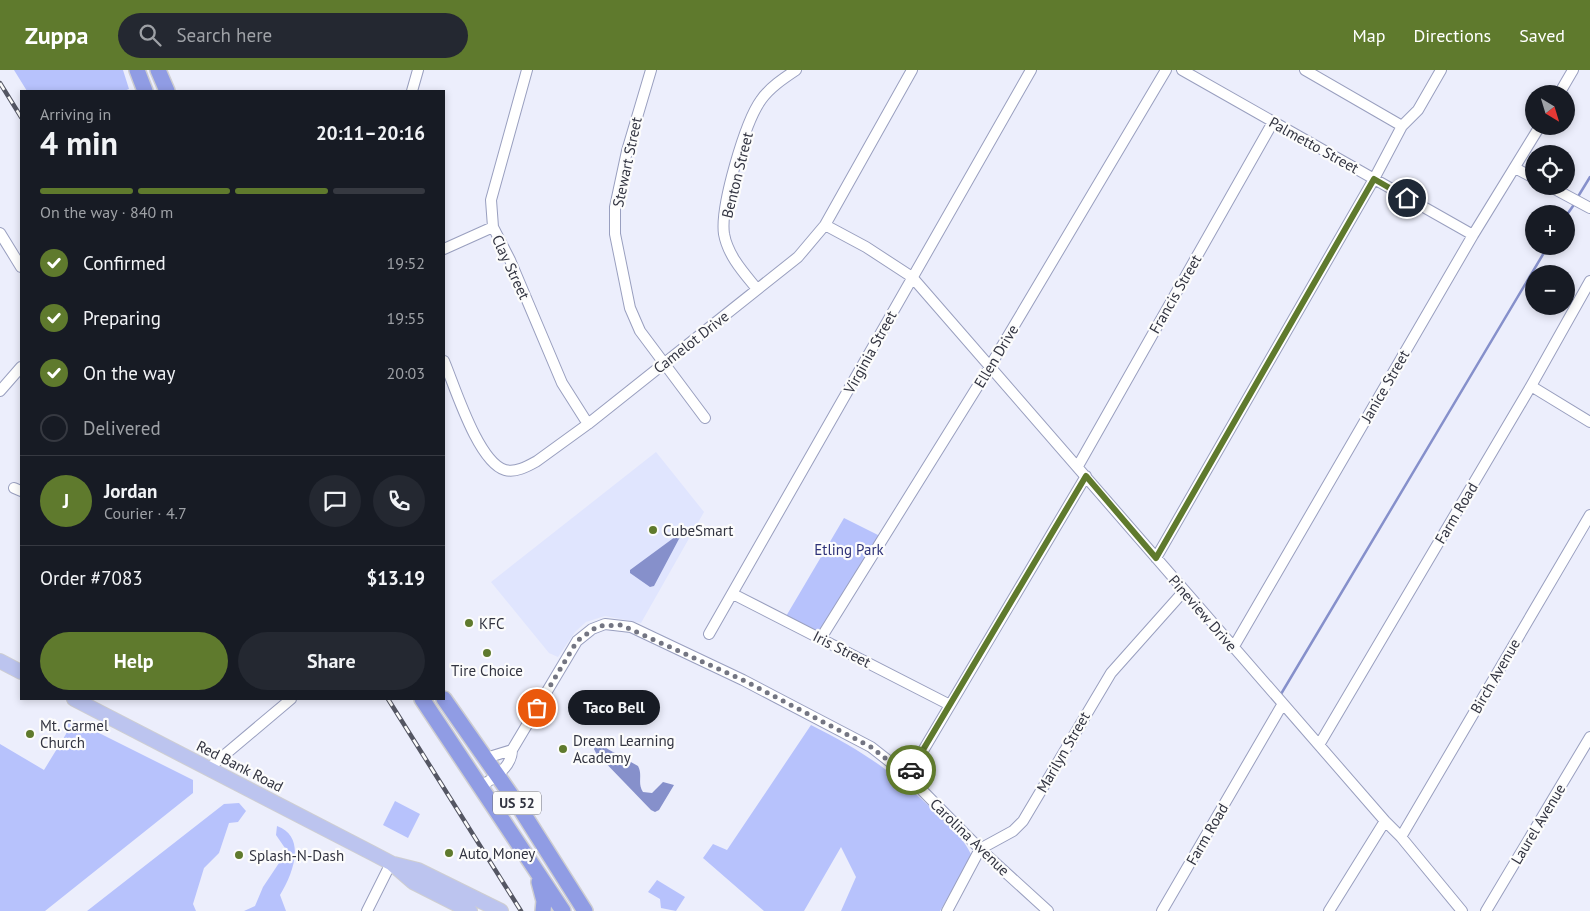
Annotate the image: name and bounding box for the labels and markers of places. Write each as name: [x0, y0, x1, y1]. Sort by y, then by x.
pin: [1386, 177, 1428, 219]
place label: CubeSmart: [663, 521, 733, 540]
marker: CubeSmart: [647, 524, 659, 536]
place label: KFC: [479, 614, 504, 633]
marker: KFC: [463, 617, 475, 629]
marker: Tire Choice: [481, 647, 493, 659]
place label: Tire Choice: [451, 661, 523, 680]
pin: [516, 687, 558, 729]
callout: Taco Bell: [567, 690, 660, 726]
place label: Mt. Carmel Church: [40, 716, 109, 752]
marker: Mt. Carmel Church: [24, 728, 36, 740]
place label: Dream Learning Academy: [573, 731, 675, 767]
marker: Dream Learning Academy: [557, 743, 569, 755]
place label: Auto Money: [459, 844, 535, 863]
place label: Splash-N-Dash: [249, 846, 344, 865]
marker: Auto Money: [443, 847, 455, 859]
marker: Splash-N-Dash: [233, 849, 245, 861]

